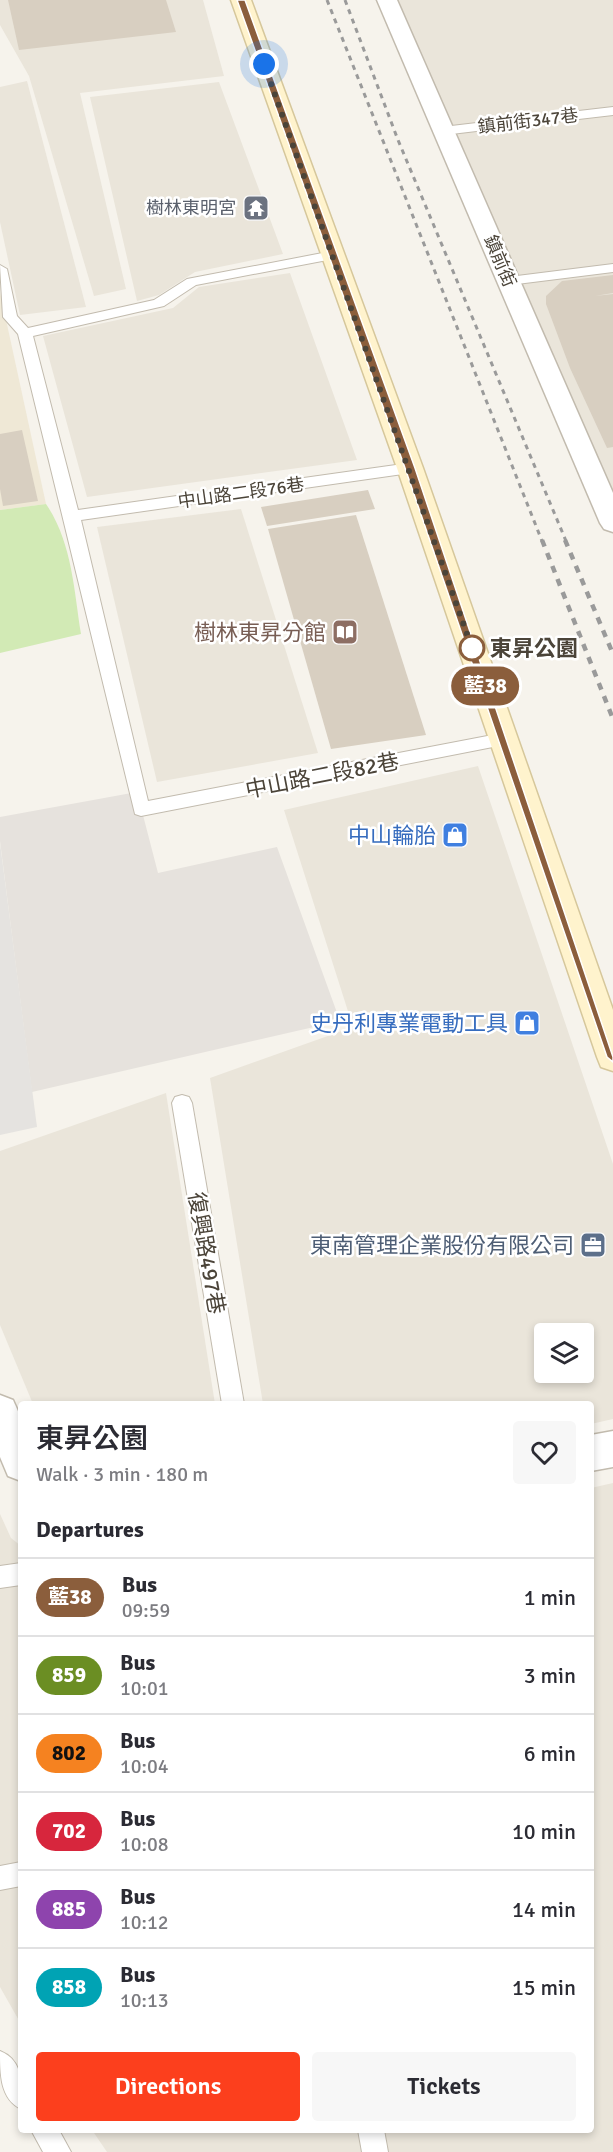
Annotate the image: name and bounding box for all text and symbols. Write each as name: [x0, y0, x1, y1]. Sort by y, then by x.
your location: [249, 49, 279, 79]
street label: 鎮前街347巷: [476, 104, 580, 138]
temple icon: 樹林東明宮: [241, 193, 271, 223]
place label: 樹林東明宮: [146, 197, 236, 219]
street label: 鎮前街: [479, 232, 521, 290]
street label: 中山路二段76巷: [176, 473, 306, 513]
library icon: 樹林東昇分館: [330, 617, 360, 647]
place label: 樹林東昇分館: [194, 619, 326, 646]
marker: 東昇公園: [459, 635, 485, 661]
place label: 東昇公園: [490, 635, 578, 662]
line badge: 藍38: [450, 666, 520, 706]
text: 藍38: [463, 673, 507, 699]
street label: 中山路二段82巷: [243, 747, 401, 804]
shop icon: 中山輪胎: [440, 820, 470, 850]
place label: 中山輪胎: [348, 822, 436, 849]
shop icon: 史丹利專業電動工具: [512, 1008, 542, 1038]
place label: 史丹利專業電動工具: [310, 1010, 508, 1037]
street label: 復興路497巷: [182, 1190, 231, 1316]
office icon: 東南管理企業股份有限公司: [578, 1230, 608, 1260]
place label: 東南管理企業股份有限公司: [310, 1232, 574, 1259]
map controls: [534, 1323, 594, 1383]
button: layers: [534, 1323, 594, 1383]
button: heart: [513, 1421, 576, 1484]
text: 東昇公園: [36, 1422, 148, 1456]
text: Walk · 3 min · 180 m: [36, 1462, 208, 1487]
text: Departures: [36, 1516, 144, 1543]
text: Bus: [122, 1571, 157, 1598]
text: 藍38: [48, 1584, 92, 1610]
text: 1 min: [524, 1584, 576, 1611]
text: 09:59: [122, 1598, 170, 1623]
text: Bus: [120, 1649, 155, 1676]
text: 859: [52, 1662, 86, 1688]
text: 3 min: [524, 1662, 576, 1689]
text: 10:01: [120, 1676, 169, 1701]
text: Bus: [120, 1727, 155, 1754]
text: 802: [52, 1740, 86, 1766]
text: 6 min: [524, 1740, 576, 1767]
text: 10:04: [120, 1754, 169, 1779]
text: Bus: [120, 1805, 155, 1832]
text: 702: [52, 1818, 86, 1844]
text: 10 min: [512, 1818, 576, 1845]
text: 10:08: [120, 1832, 169, 1857]
text: Bus: [120, 1883, 155, 1910]
text: 885: [52, 1896, 86, 1922]
text: 14 min: [512, 1896, 576, 1923]
text: 10:12: [120, 1910, 169, 1935]
text: Bus: [120, 1961, 155, 1988]
text: 858: [52, 1974, 86, 2000]
text: 15 min: [512, 1974, 576, 2001]
text: 10:13: [120, 1988, 169, 2013]
button: Directions: [36, 2052, 300, 2121]
button: Tickets: [312, 2052, 576, 2121]

